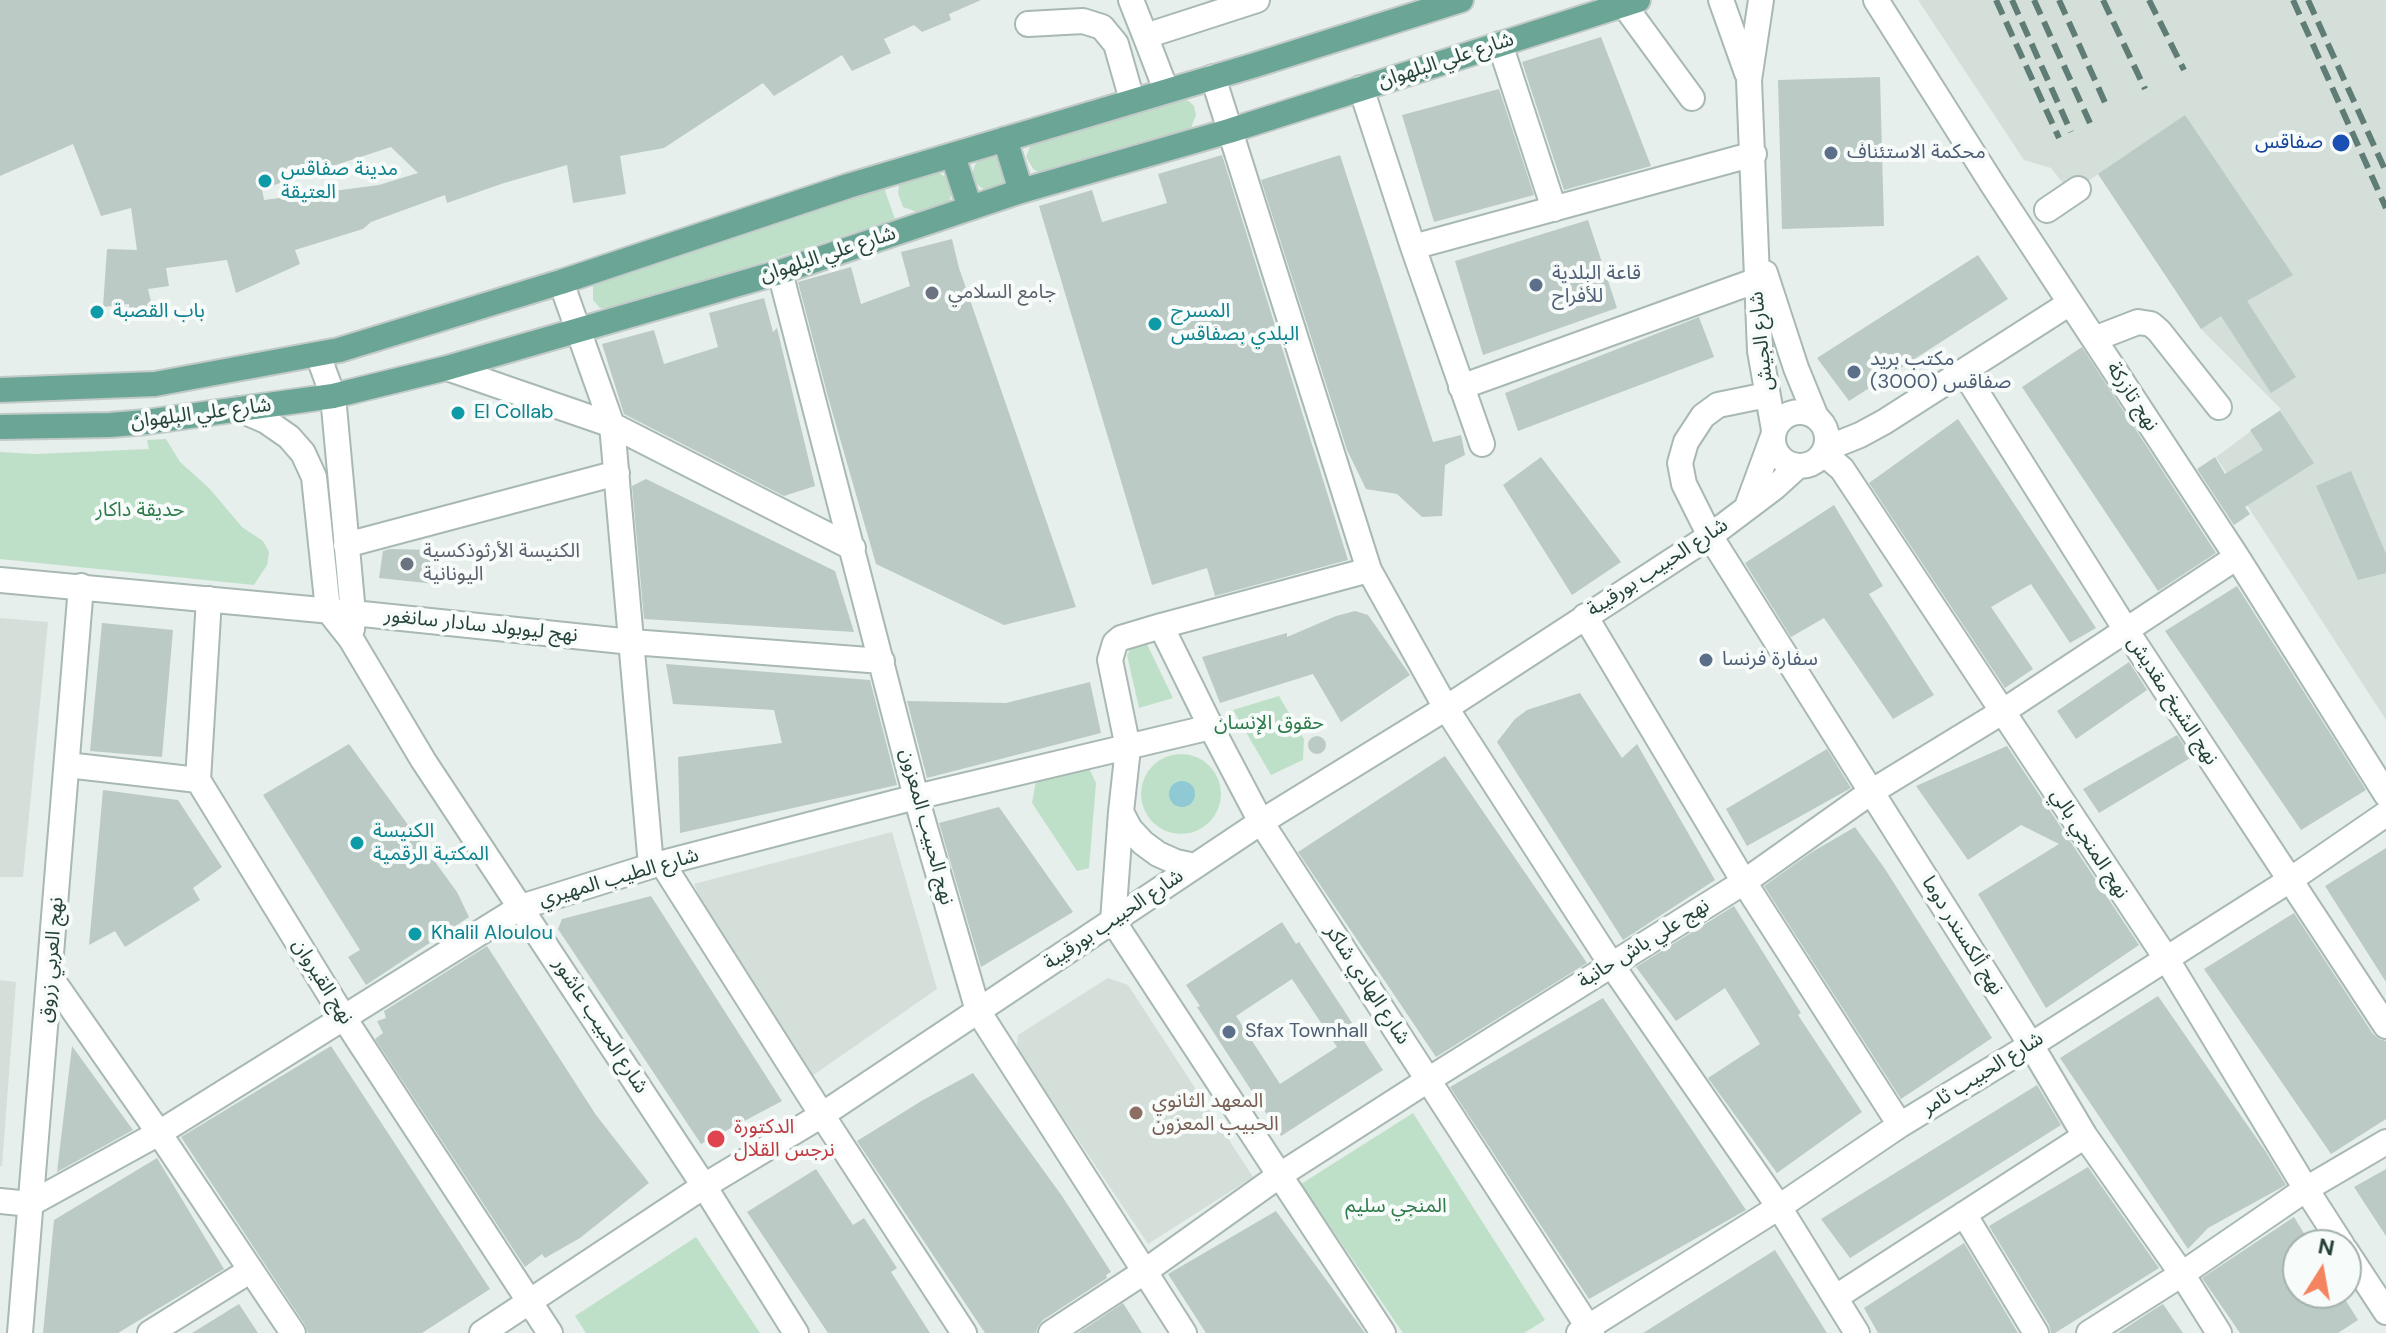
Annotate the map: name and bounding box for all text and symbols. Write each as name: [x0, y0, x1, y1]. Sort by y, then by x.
street label: شارع علي البلهوان: [1375, 28, 1517, 94]
place label: صفاقس: [2255, 131, 2323, 155]
marker: صفاقس: [2330, 132, 2352, 154]
place label: محكمة الاستئناف: [1847, 141, 1986, 165]
marker: محكمة الاستئناف: [1822, 144, 1840, 162]
place label: مدينة صفاقس العتيقة: [281, 158, 398, 205]
marker: مدينة صفاقس العتيقة: [256, 172, 274, 190]
street label: شارع علي البلهوان: [757, 222, 899, 288]
place label: قاعة البلدية للأفراح: [1552, 262, 1641, 309]
marker: قاعة البلدية للأفراح: [1527, 276, 1545, 294]
place label: جامع السلامي: [948, 281, 1056, 305]
marker: جامع السلامي: [923, 284, 941, 302]
street label: شارع الجيش: [1745, 290, 1779, 392]
place label: باب القصبة: [113, 300, 205, 324]
place label: المسرح البلدي بصفاقس: [1171, 300, 1299, 347]
marker: باب القصبة: [88, 303, 106, 321]
marker: المسرح البلدي بصفاقس: [1146, 315, 1164, 333]
place label: مكتب بريد صفاقس (3000): [1870, 348, 2011, 395]
street label: نهج تازركة: [2101, 358, 2163, 436]
marker: مكتب بريد صفاقس (3000): [1845, 363, 1863, 381]
street label: شارع علي البلهوان: [129, 393, 273, 435]
place label: El Collab: [474, 401, 554, 425]
marker: El Collab: [449, 404, 467, 422]
park label: حديقة داكار: [95, 499, 185, 523]
street label: شارع الحبيب بورقيبة: [1583, 514, 1733, 622]
place label: الكنيسة الأرثوذكسية اليونانية: [423, 540, 580, 587]
marker: الكنيسة الأرثوذكسية اليونانية: [398, 555, 416, 573]
street label: نهج ليوبولد سادار سانغور: [383, 604, 579, 648]
street label: نهج الشيخ مقديش: [2121, 632, 2223, 770]
place label: سفارة فرنسا: [1722, 648, 1818, 672]
marker: سفارة فرنسا: [1697, 651, 1715, 669]
park label: حقوق الإنسان: [1214, 712, 1324, 736]
street label: نهج الحبيب المعزون: [894, 746, 958, 908]
street label: نهج المنجي بالي: [2045, 785, 2133, 903]
place label: الكنيسة المكتبة الرقمية: [373, 820, 489, 867]
marker: الكنيسة المكتبة الرقمية: [348, 834, 366, 852]
street label: شارع الطيب المهيري: [536, 844, 702, 912]
street label: شارع الحبيب بورقيبة: [1040, 864, 1188, 976]
street label: نهج ألكسندر دوما: [1916, 872, 2008, 1000]
street label: نهج علي باش حانبة: [1574, 894, 1714, 994]
street label: نهج العربي زروق: [35, 896, 69, 1024]
street label: شارع الهادي شاكر: [1319, 921, 1415, 1049]
place label: Khalil Aloulou: [431, 922, 553, 946]
marker: Khalil Aloulou: [406, 925, 424, 943]
street label: نهج القيروان: [286, 935, 358, 1029]
street label: شارع الحبيب عاشور: [547, 954, 653, 1098]
place label: Sfax Townhall: [1245, 1020, 1368, 1044]
marker: Sfax Townhall: [1220, 1023, 1238, 1041]
street label: شارع الحبيب ثامر: [1918, 1027, 2048, 1121]
place label: المعهد الثانوي الحبيب المعزون: [1152, 1090, 1279, 1137]
marker: المعهد الثانوي الحبيب المعزون: [1127, 1104, 1145, 1122]
place label: الدكتورة نرجس القلال: [734, 1116, 835, 1163]
marker: الدكتورة نرجس القلال: [705, 1128, 727, 1150]
park label: المنجي سليم: [1345, 1195, 1447, 1219]
north arrow: [2282, 1229, 2362, 1309]
text: N: [2316, 1231, 2337, 1263]

